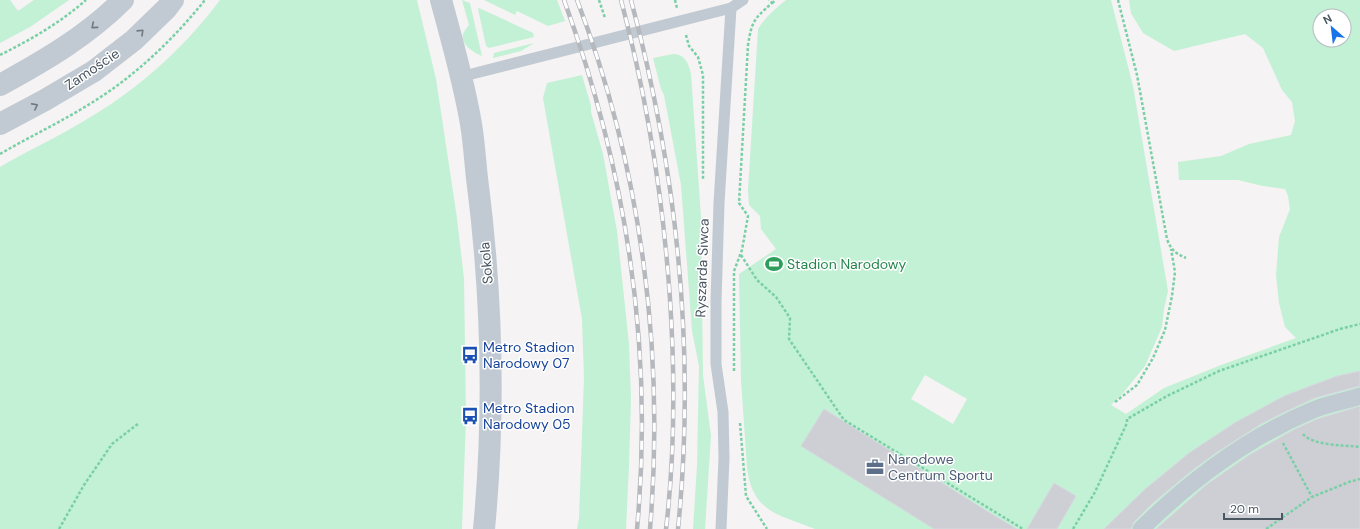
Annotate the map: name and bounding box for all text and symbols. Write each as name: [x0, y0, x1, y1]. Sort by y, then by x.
north arrow: [1312, 8, 1352, 48]
text: N: [1320, 11, 1334, 27]
one-way arrow: [91, 22, 98, 29]
one-way arrow: [136, 30, 144, 37]
street label: Zamoście: [61, 44, 123, 94]
one-way arrow: [30, 103, 38, 110]
street label: Ryszarda Siwca: [691, 218, 713, 318]
street label: Sokola: [475, 241, 497, 285]
sports icon: Stadion Narodowy: [764, 254, 784, 274]
place label: Stadion Narodowy: [787, 255, 906, 273]
place label: Metro Stadion Narodowy 07: [483, 338, 575, 372]
bus stop icon: Metro Stadion Narodowy 07: [460, 345, 480, 365]
place label: Metro Stadion Narodowy 05: [483, 399, 575, 433]
bus stop icon: Metro Stadion Narodowy 05: [460, 406, 480, 426]
place label: Narodowe Centrum Sportu: [888, 450, 993, 484]
office icon: Narodowe Centrum Sportu: [865, 457, 885, 477]
scale bar: [1224, 495, 1282, 521]
text: 20 m: [1230, 501, 1259, 517]

